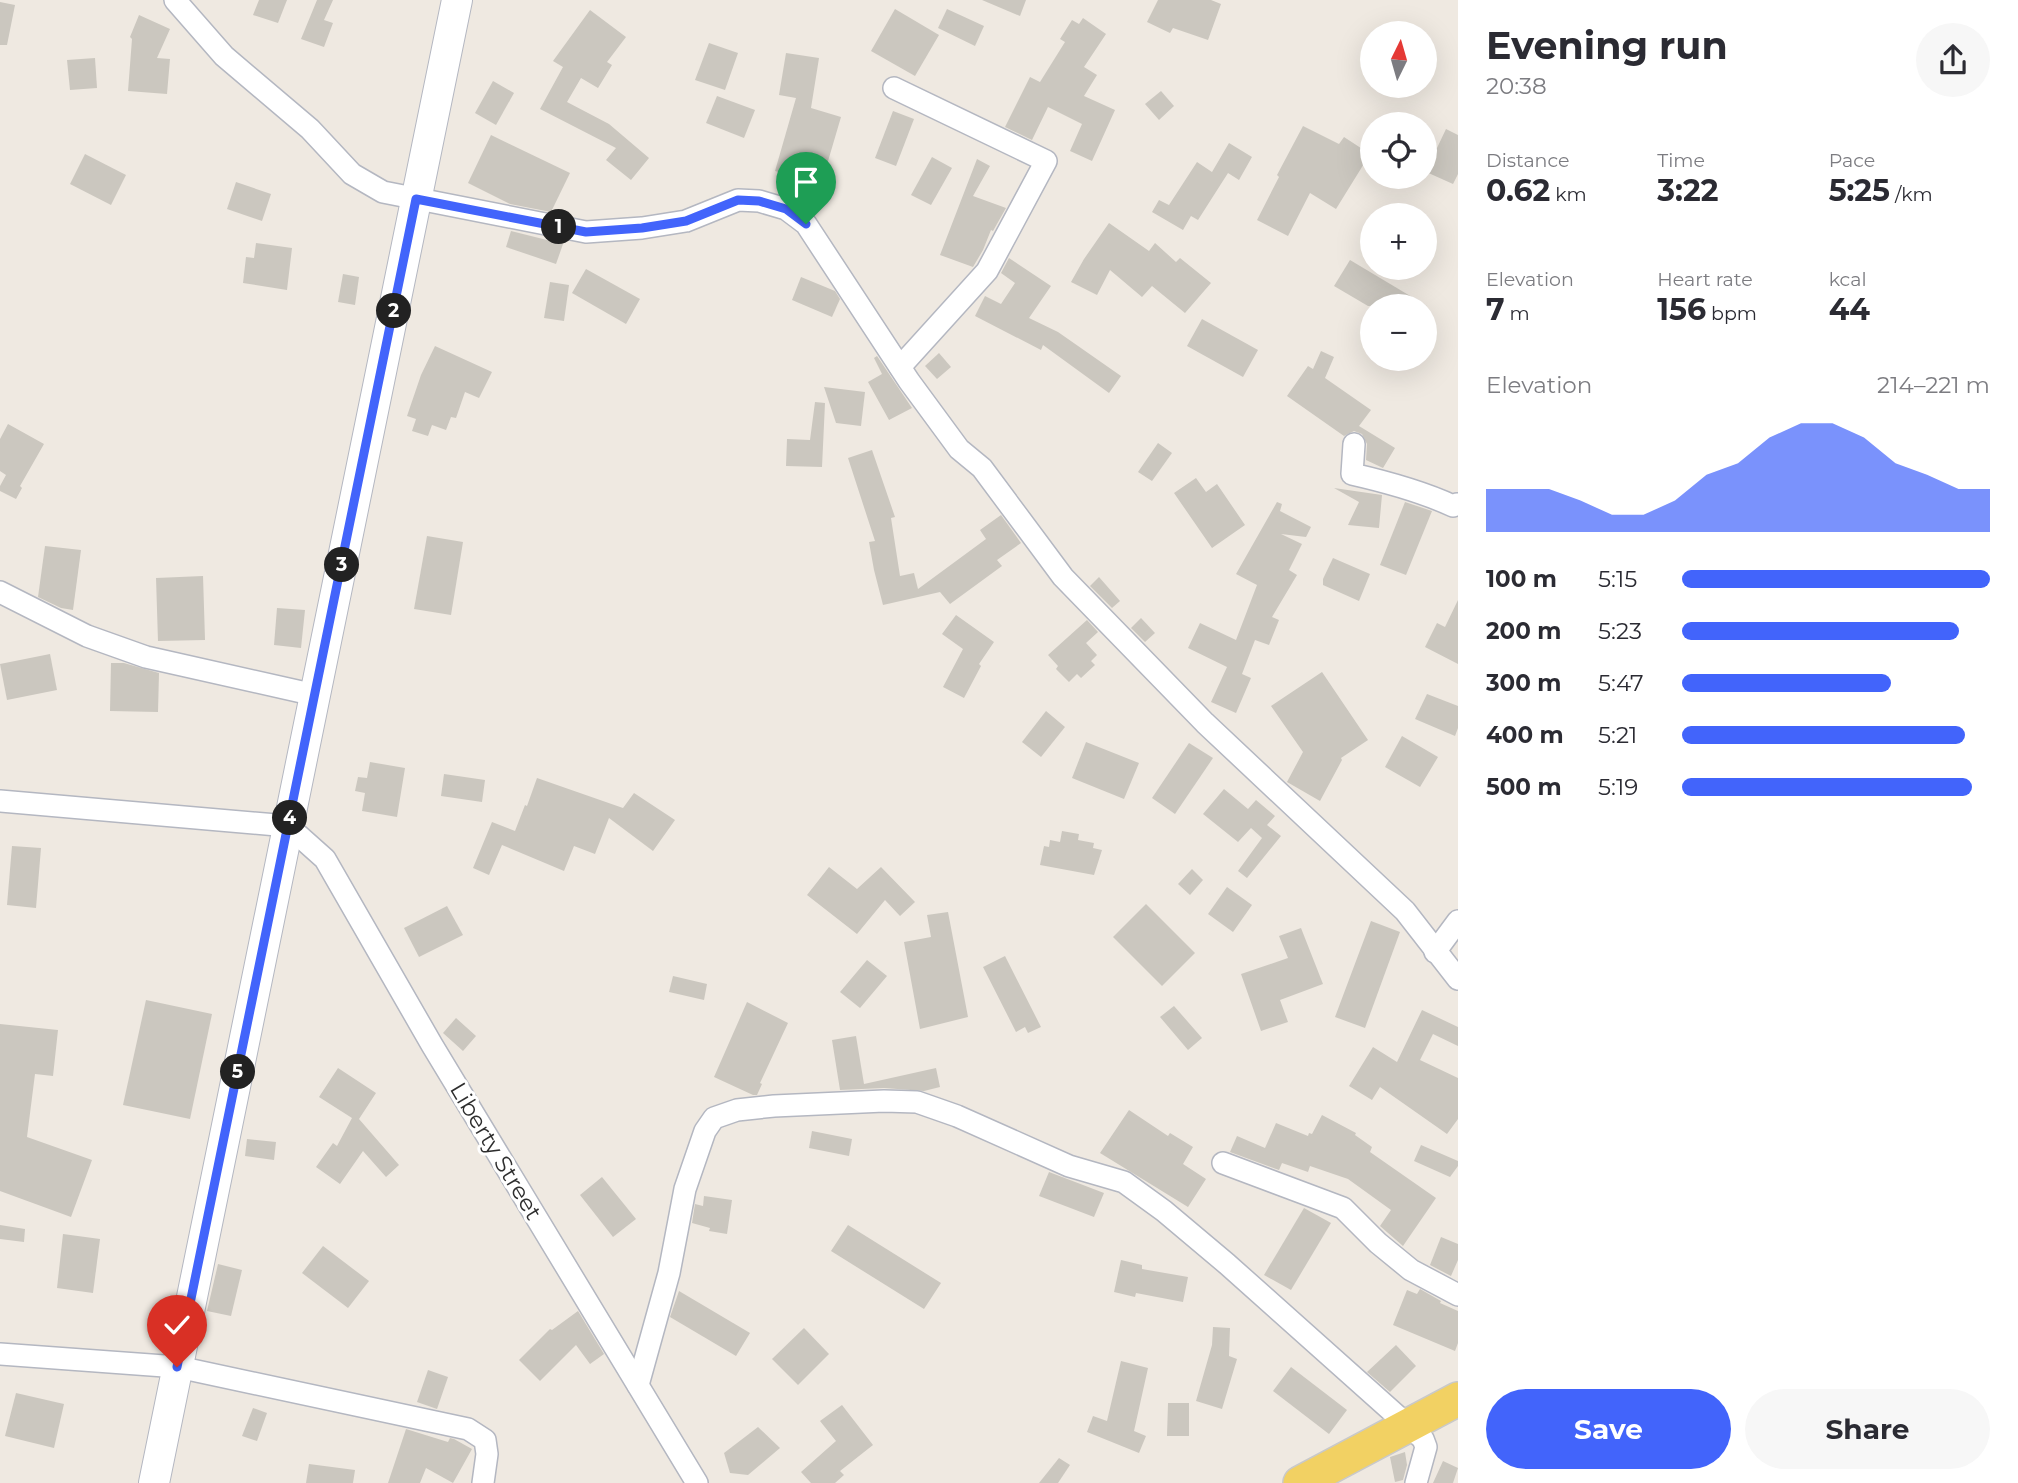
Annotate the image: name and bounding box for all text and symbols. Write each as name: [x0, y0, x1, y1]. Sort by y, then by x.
north arrow: [1360, 21, 1437, 98]
map controls: [1360, 21, 1437, 371]
text: Evening run: [1486, 22, 1728, 69]
button: share: [1916, 23, 1990, 97]
text: 20:38: [1486, 72, 1547, 100]
button: locate: [1360, 112, 1437, 189]
text: Distance: [1486, 149, 1569, 172]
text: Time: [1657, 149, 1705, 172]
text: Pace: [1829, 149, 1875, 172]
pin: [776, 152, 836, 224]
icon: arrive: [787, 163, 825, 201]
text: 0.62: [1486, 172, 1550, 209]
text: 3:22: [1657, 172, 1718, 209]
text: 5:25: [1829, 172, 1890, 209]
text: km: [1550, 183, 1587, 206]
text: /km: [1890, 183, 1933, 206]
button: +: [1360, 203, 1437, 280]
pin: 1: [542, 210, 576, 244]
text: 1: [555, 215, 562, 238]
text: Elevation: [1486, 268, 1574, 291]
text: Heart rate: [1657, 268, 1753, 291]
text: kcal: [1829, 268, 1867, 291]
text: 7: [1486, 291, 1505, 328]
text: 156: [1657, 291, 1706, 328]
text: 44: [1829, 291, 1870, 328]
pin: 2: [376, 294, 412, 328]
button: −: [1360, 294, 1437, 371]
text: 2: [388, 299, 399, 322]
text: m: [1505, 302, 1530, 325]
text: bpm: [1706, 302, 1757, 325]
text: Elevation: [1486, 371, 1592, 399]
text: 214–221 m: [1877, 371, 1990, 399]
pin: 3: [324, 548, 360, 582]
text: 3: [336, 553, 347, 576]
text: 100 m: [1486, 565, 1557, 593]
text: 5:15: [1598, 565, 1637, 593]
text: 200 m: [1486, 617, 1561, 645]
text: 5:23: [1598, 617, 1642, 645]
text: 300 m: [1486, 669, 1562, 697]
text: 5:47: [1598, 669, 1644, 697]
text: 400 m: [1486, 721, 1564, 749]
text: 5:21: [1598, 721, 1637, 749]
text: 500 m: [1486, 773, 1562, 801]
text: 5:19: [1598, 773, 1638, 801]
pin: 4: [272, 800, 308, 836]
text: 4: [283, 806, 296, 829]
pin: 5: [220, 1054, 256, 1090]
text: 5: [232, 1060, 243, 1083]
street label: Liberty Street: [444, 1077, 548, 1225]
pin: [147, 1295, 207, 1367]
icon: check: [158, 1306, 196, 1344]
button: Save: [1486, 1389, 1731, 1469]
button: Share: [1745, 1389, 1990, 1469]

